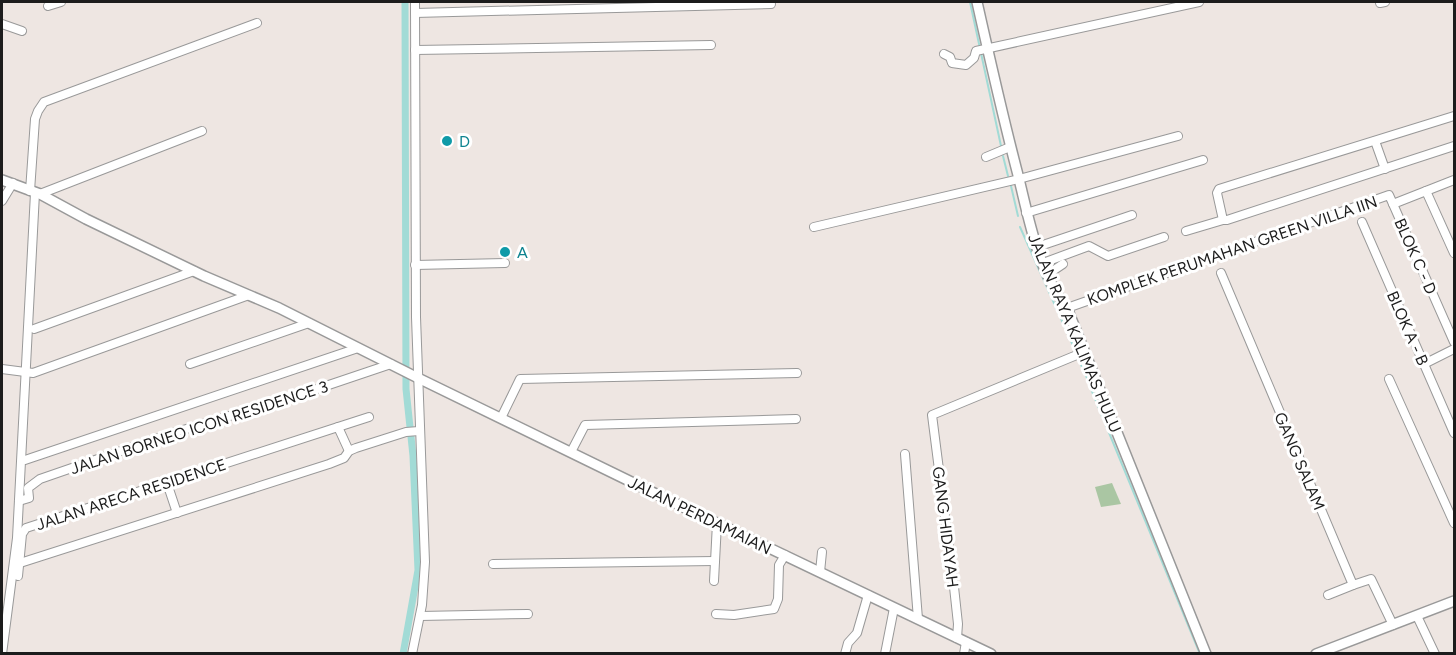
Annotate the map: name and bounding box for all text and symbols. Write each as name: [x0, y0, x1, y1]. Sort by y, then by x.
place label: D: [459, 132, 470, 151]
marker: D: [440, 134, 454, 148]
street label: KOMPLEK PERUMAHAN GREEN VILLA IIN: [1085, 192, 1380, 309]
street label: BLOK C - D: [1390, 215, 1441, 297]
street label: JALAN RAYA KALIMAS HULU: [1024, 231, 1125, 435]
place label: A: [517, 243, 528, 262]
marker: A: [498, 245, 512, 259]
street label: BLOK A - B: [1383, 288, 1432, 368]
street label: JALAN BORNEO ICON RESIDENCE 3: [68, 377, 330, 478]
street label: GANG SALAM: [1270, 409, 1329, 513]
street label: JALAN ARECA RESIDENCE: [34, 455, 229, 534]
street label: GANG HIDAYAH: [929, 465, 962, 589]
street label: JALAN PERDAMAIAN: [625, 472, 775, 558]

